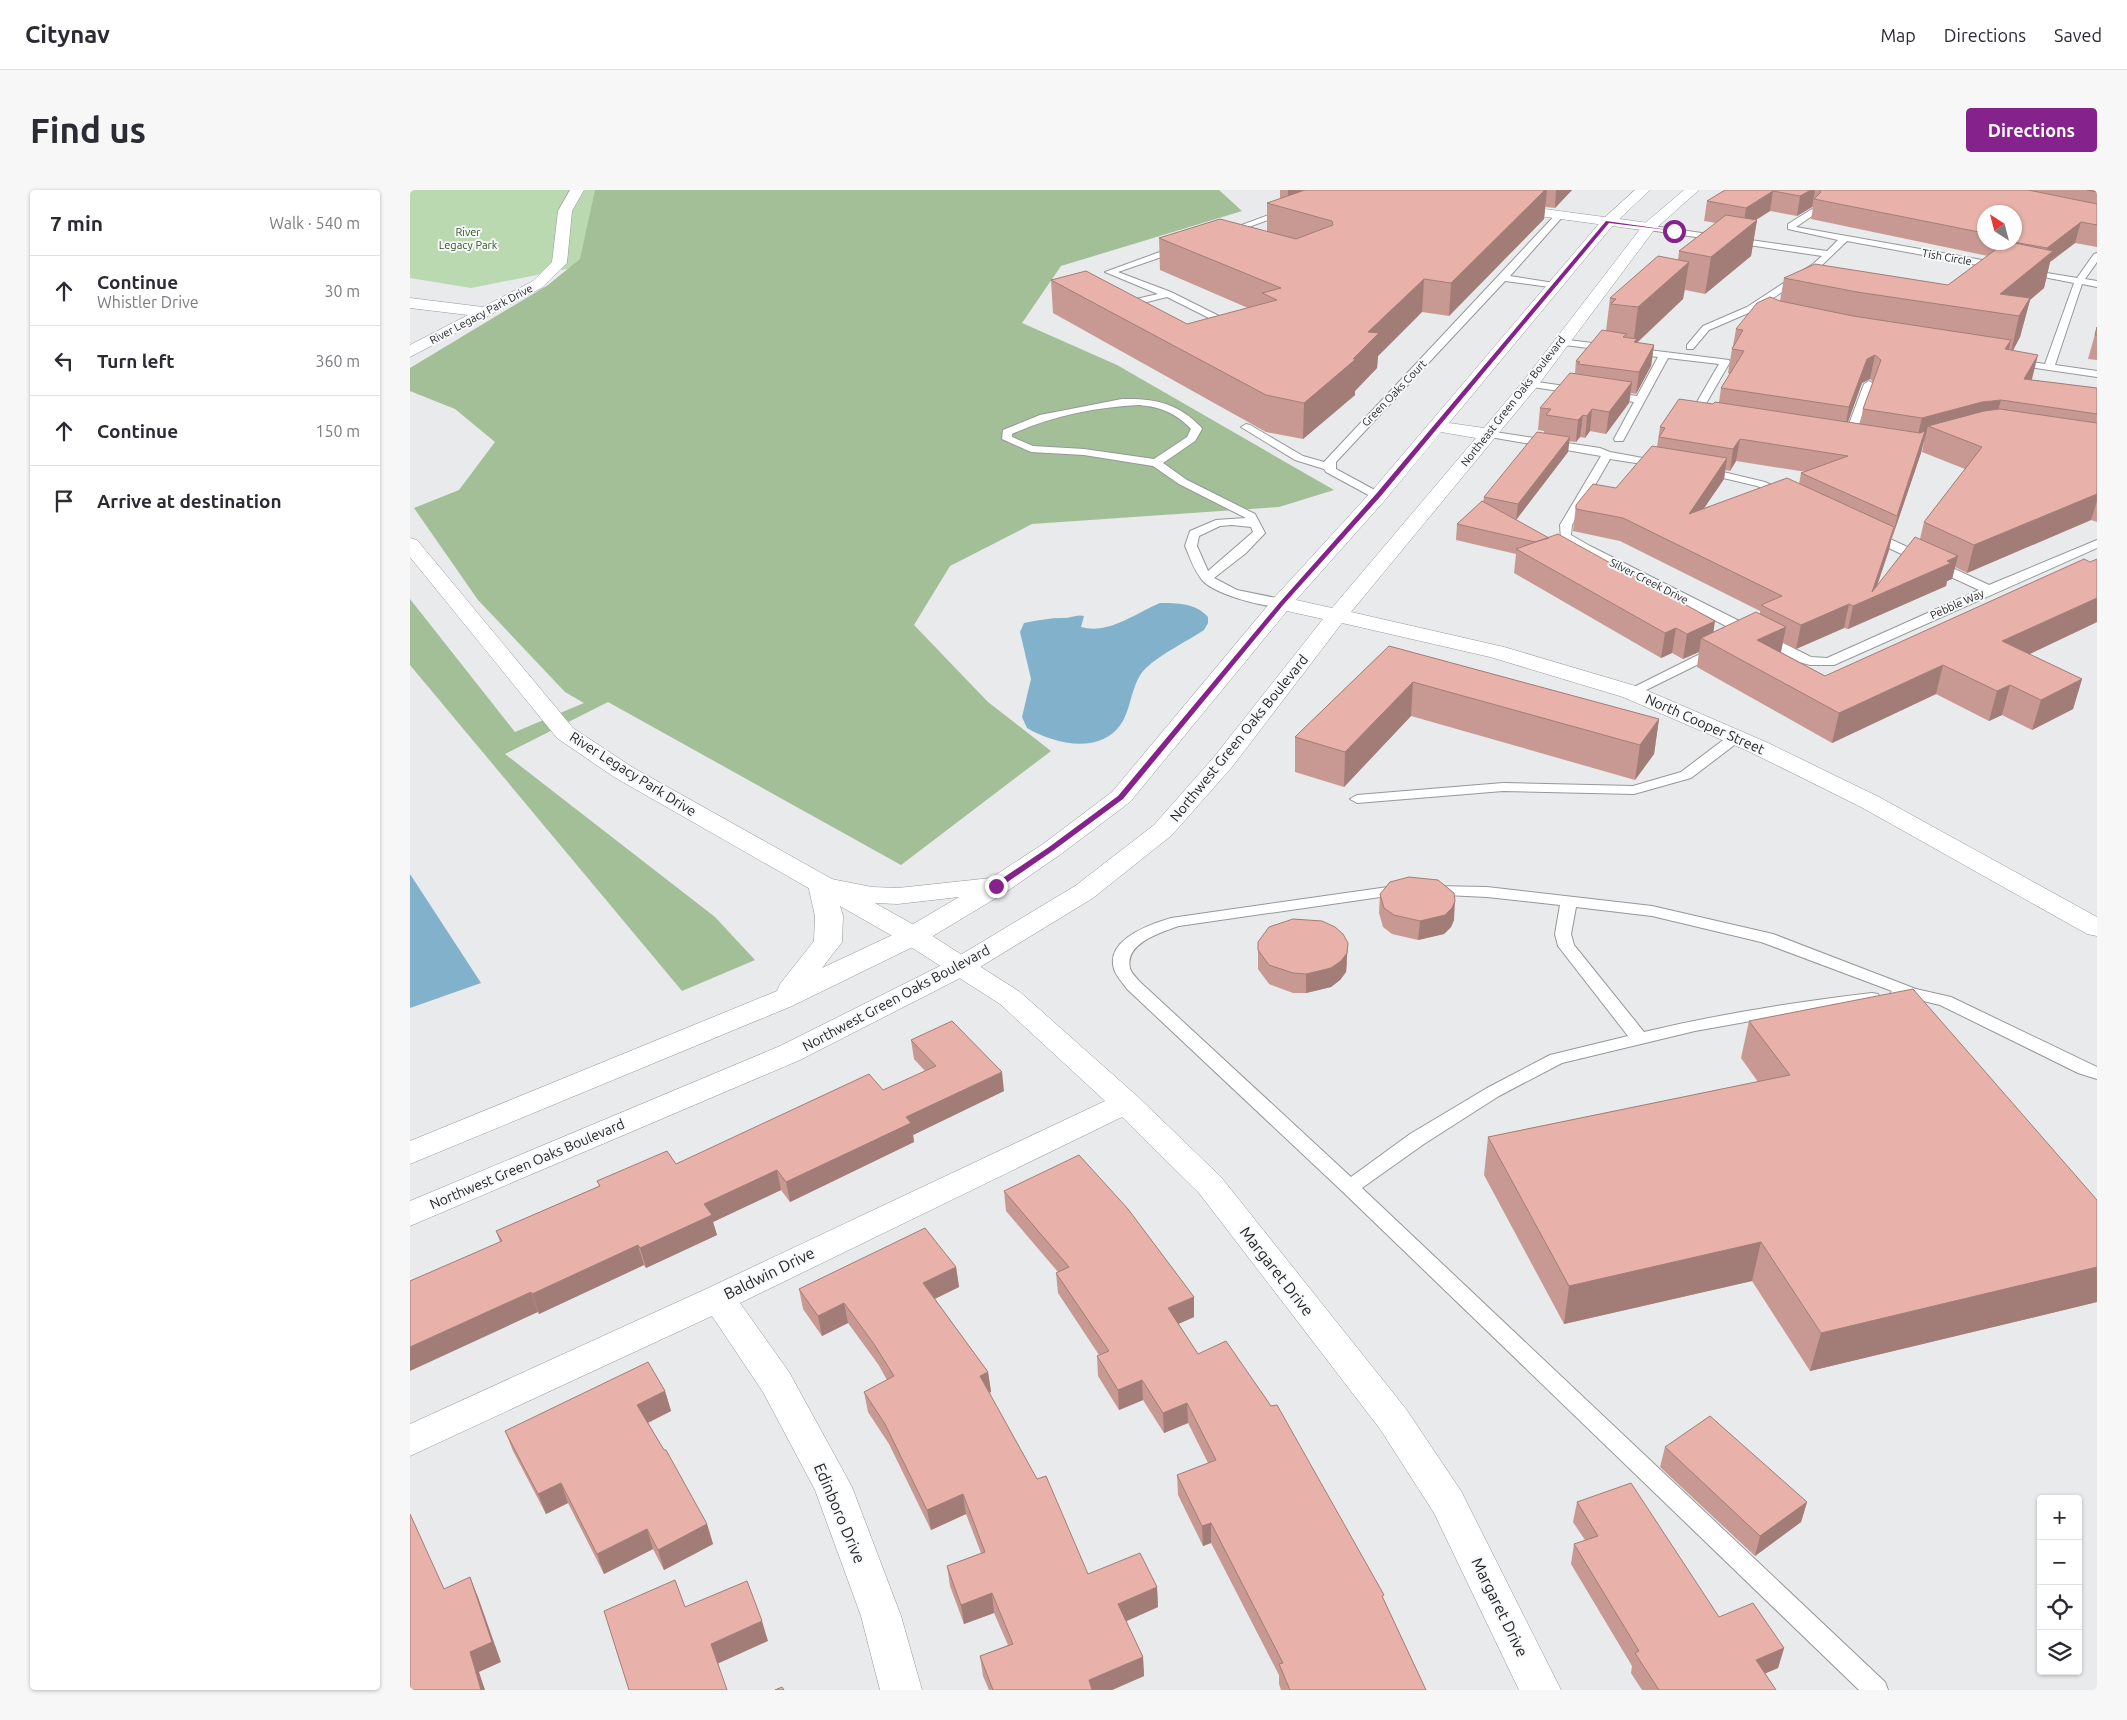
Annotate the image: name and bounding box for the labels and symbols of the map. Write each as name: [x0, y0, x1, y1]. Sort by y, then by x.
north arrow: [1977, 205, 2022, 250]
route start: [1663, 220, 1686, 243]
park label: River Legacy Park: [439, 226, 498, 251]
street label: Tish Circle: [1921, 247, 1973, 267]
street label: River Legacy Park Drive: [428, 282, 534, 346]
street label: Northeast Green Oaks Boulevard: [1458, 333, 1568, 469]
street label: Green Oaks Court: [1359, 357, 1429, 429]
street label: Silver Creek Drive: [1608, 556, 1690, 606]
street label: Pebble Way: [1928, 587, 1986, 621]
street label: Northwest Green Oaks Boulevard: [1167, 651, 1311, 825]
street label: North Cooper Street: [1643, 691, 1767, 758]
street label: River Legacy Park Drive: [567, 729, 699, 819]
route end: [985, 875, 1008, 898]
street label: Northwest Green Oaks Boulevard: [800, 942, 992, 1054]
street label: Northwest Green Oaks Boulevard: [427, 1116, 627, 1212]
street label: Margaret Drive: [1237, 1223, 1317, 1319]
street label: Baldwin Drive: [721, 1243, 817, 1303]
street label: Edinboro Drive: [811, 1460, 869, 1566]
street label: Margaret Drive: [1468, 1554, 1532, 1660]

